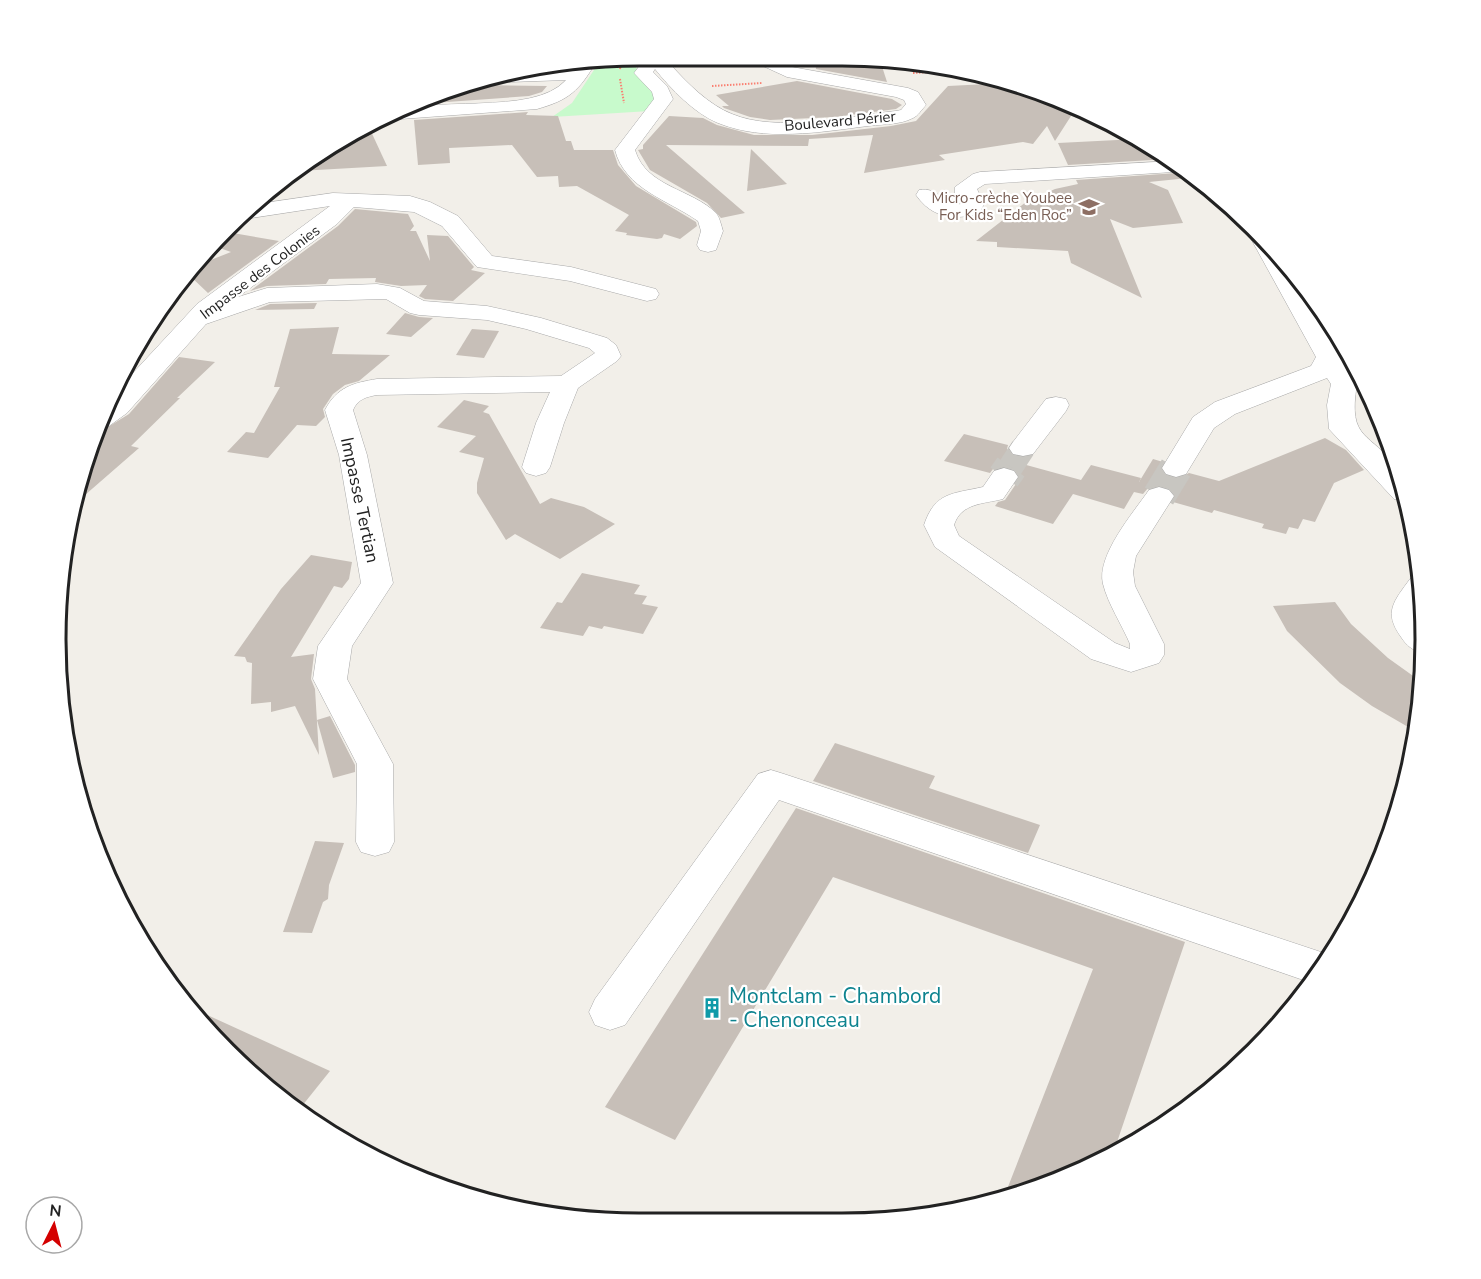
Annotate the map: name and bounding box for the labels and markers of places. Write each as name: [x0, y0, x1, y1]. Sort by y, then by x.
place label: Micro-crèche Youbee For Kids “Eden Roc”: [932, 188, 1072, 225]
school or university icon: Micro-crèche Youbee For Kids “Eden Roc”: [1077, 195, 1101, 219]
place label: Montclam - Chambord - Chenonceau: [729, 982, 941, 1034]
building icon: Montclam - Chambord - Chenonceau: [700, 996, 724, 1020]

